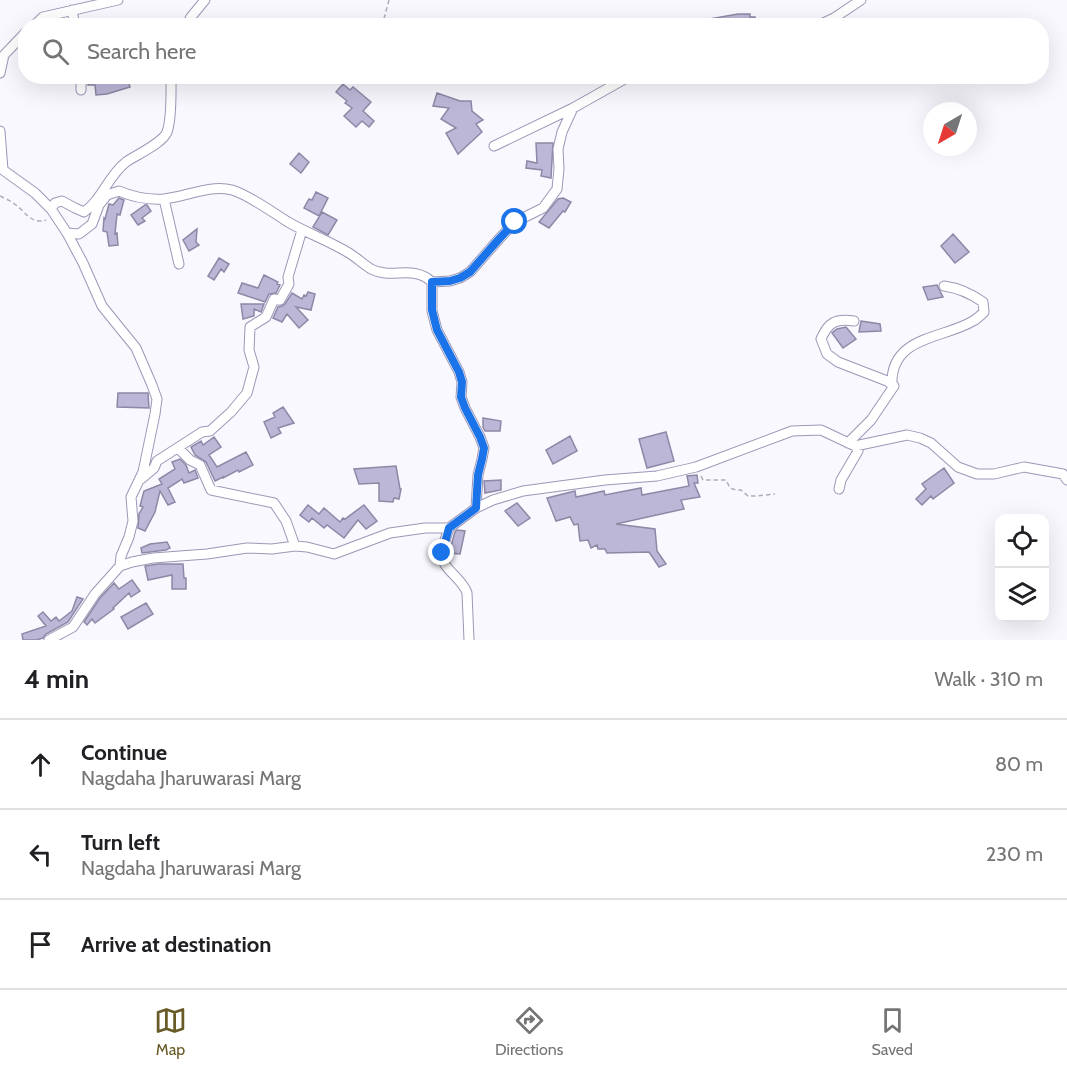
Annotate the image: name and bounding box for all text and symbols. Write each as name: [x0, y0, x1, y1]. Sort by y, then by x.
search box: [18, 18, 1049, 84]
icon: search: [39, 35, 72, 68]
text: Search here: [87, 38, 196, 65]
north arrow: [923, 102, 977, 156]
route start: [501, 208, 527, 234]
map controls: [995, 514, 1049, 622]
button: locate: [995, 514, 1049, 568]
route end: [428, 539, 454, 565]
button: layers: [995, 568, 1049, 622]
text: 4 min: [24, 663, 89, 695]
text: Walk · 310 m: [935, 667, 1043, 691]
text: Continue: [81, 739, 167, 766]
icon: ahead: [24, 748, 57, 781]
text: 80 m: [995, 752, 1043, 776]
text: Nagdaha Jharuwarasi Marg: [81, 766, 301, 790]
text: Turn left: [81, 829, 160, 856]
icon: left: [24, 838, 57, 871]
text: 230 m: [986, 842, 1043, 866]
text: Nagdaha Jharuwarasi Marg: [81, 856, 301, 880]
icon: arrive: [24, 928, 57, 961]
text: Arrive at destination: [81, 931, 271, 958]
tab: Map: [154, 1004, 187, 1059]
tab: Directions: [495, 1004, 563, 1059]
tab: Saved: [871, 1004, 913, 1059]

